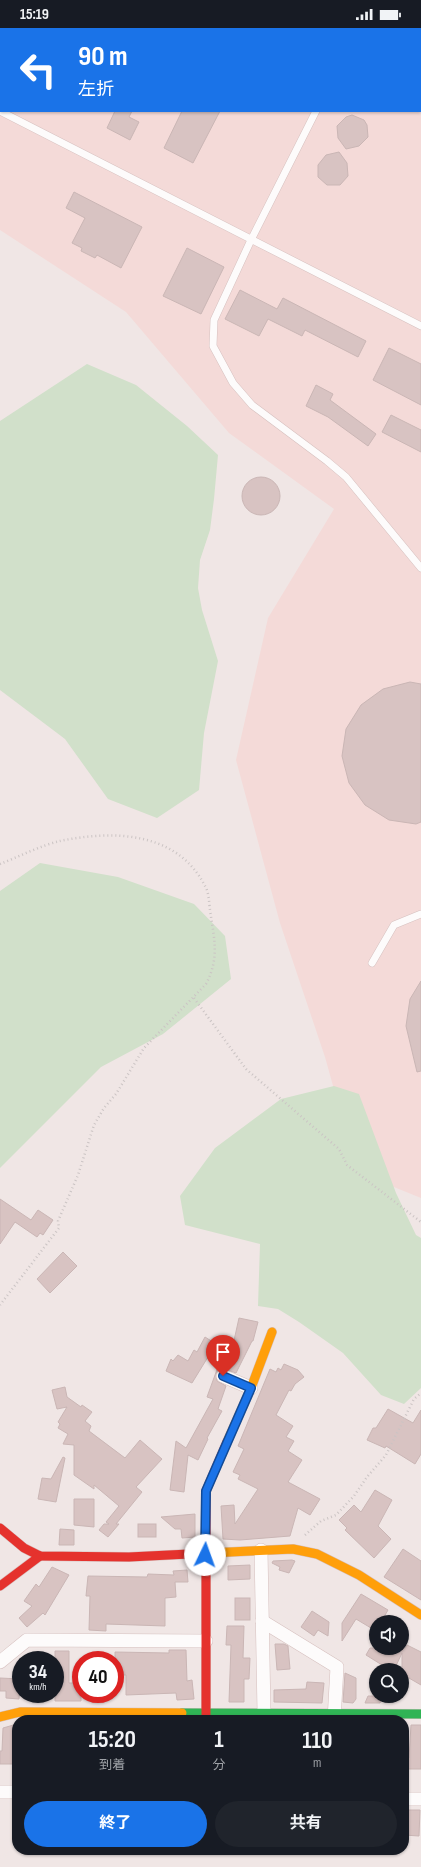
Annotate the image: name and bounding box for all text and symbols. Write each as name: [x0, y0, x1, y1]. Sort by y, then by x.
text: 15:19: [20, 5, 49, 24]
text: 90 m: [78, 40, 128, 73]
icon: left: [12, 44, 64, 96]
text: 左折: [78, 79, 114, 100]
pin: [206, 1335, 240, 1376]
icon: arrive: [212, 1341, 234, 1363]
position arrow: [184, 1534, 226, 1576]
map controls: [369, 1615, 409, 1703]
button: sound: [369, 1615, 409, 1655]
speed limit sign: 40: [72, 1651, 124, 1703]
text: 34: [29, 1660, 47, 1684]
button: search: [369, 1663, 409, 1703]
text: km/h: [29, 1681, 47, 1693]
text: 15:20: [89, 1725, 136, 1754]
text: 1: [214, 1725, 224, 1754]
text: 110: [302, 1726, 332, 1755]
text: m: [313, 1755, 321, 1771]
text: 到着: [99, 1757, 125, 1773]
text: 分: [213, 1757, 226, 1773]
button: 終了: [24, 1801, 207, 1847]
button: 共有: [215, 1801, 397, 1847]

